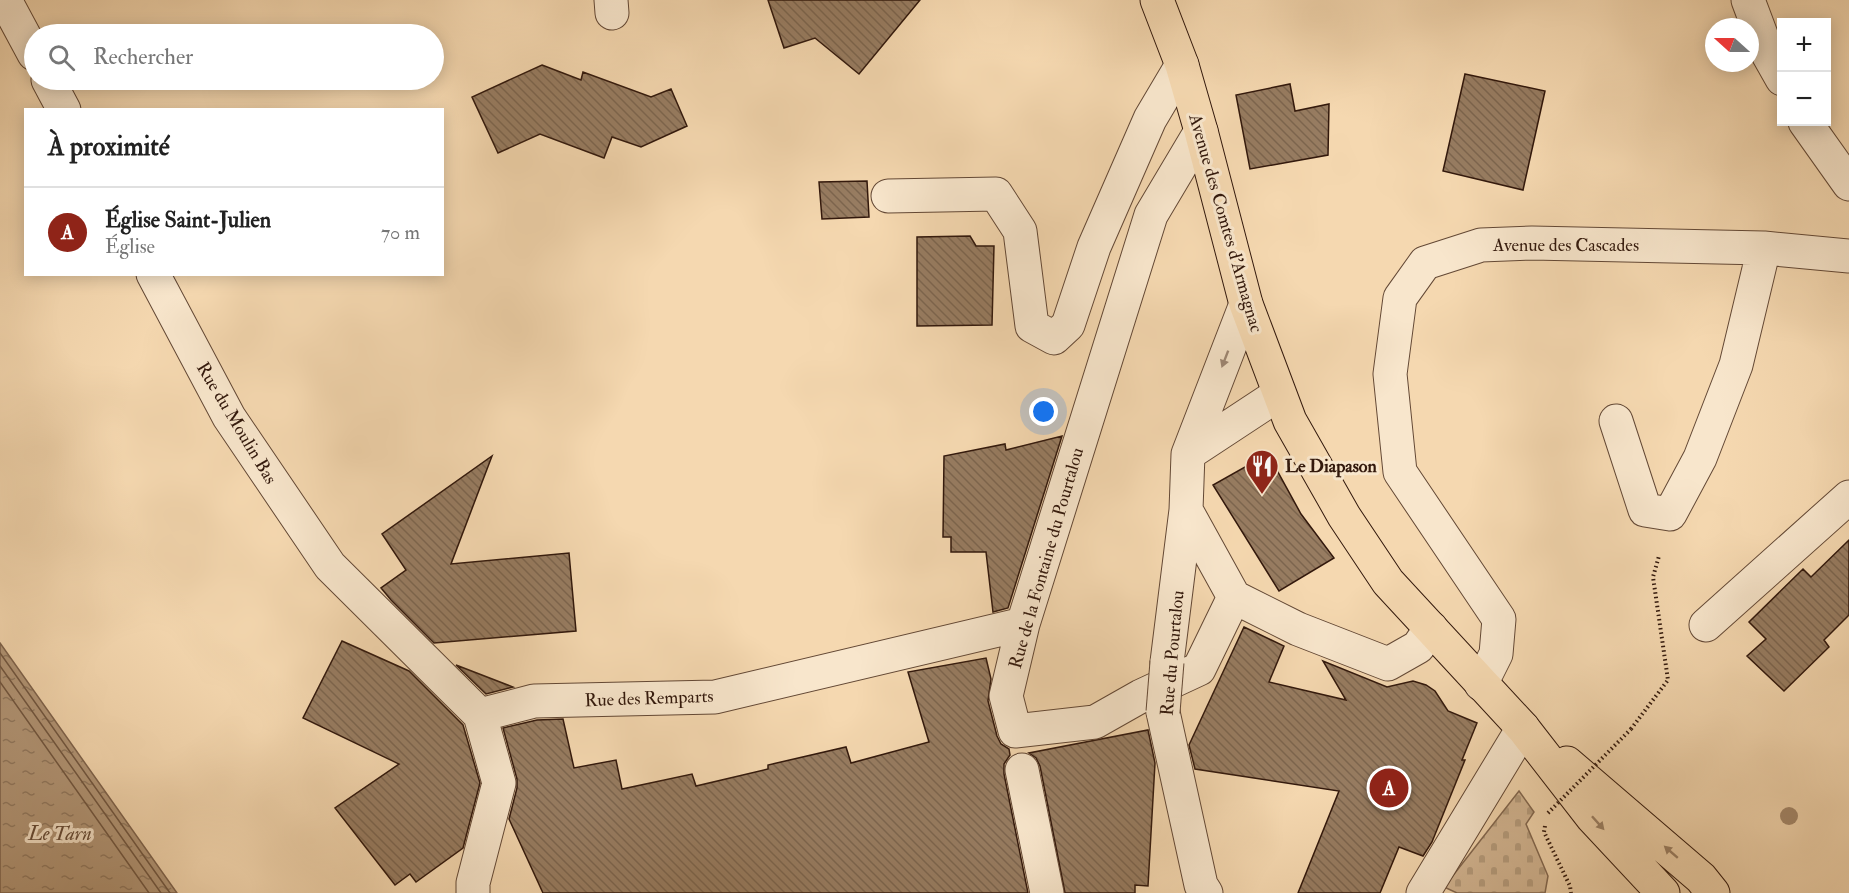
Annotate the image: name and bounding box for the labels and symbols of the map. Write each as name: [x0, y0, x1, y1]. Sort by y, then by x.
north arrow: [1705, 18, 1759, 72]
street label: Avenue des Comtes d'Armagnac: [1183, 110, 1268, 335]
street label: Avenue des Cascades: [1492, 234, 1639, 257]
one-way arrow: [1220, 350, 1229, 368]
street label: Rue du Moulin Bas: [191, 358, 282, 488]
your location: [1029, 397, 1058, 426]
street label: Rue de la Fontaine du Pourtalou: [1004, 445, 1089, 671]
restaurant icon: Le Diapason: [1244, 448, 1280, 495]
place label: Le Diapason: [1285, 455, 1378, 478]
street label: Rue du Pourtalou: [1156, 589, 1189, 717]
street label: Rue des Remparts: [584, 685, 714, 712]
pin: A: [1370, 766, 1408, 810]
one-way arrow: [1591, 815, 1604, 830]
water label: Le Tarn: [27, 821, 92, 846]
one-way arrow: [1664, 846, 1679, 859]

